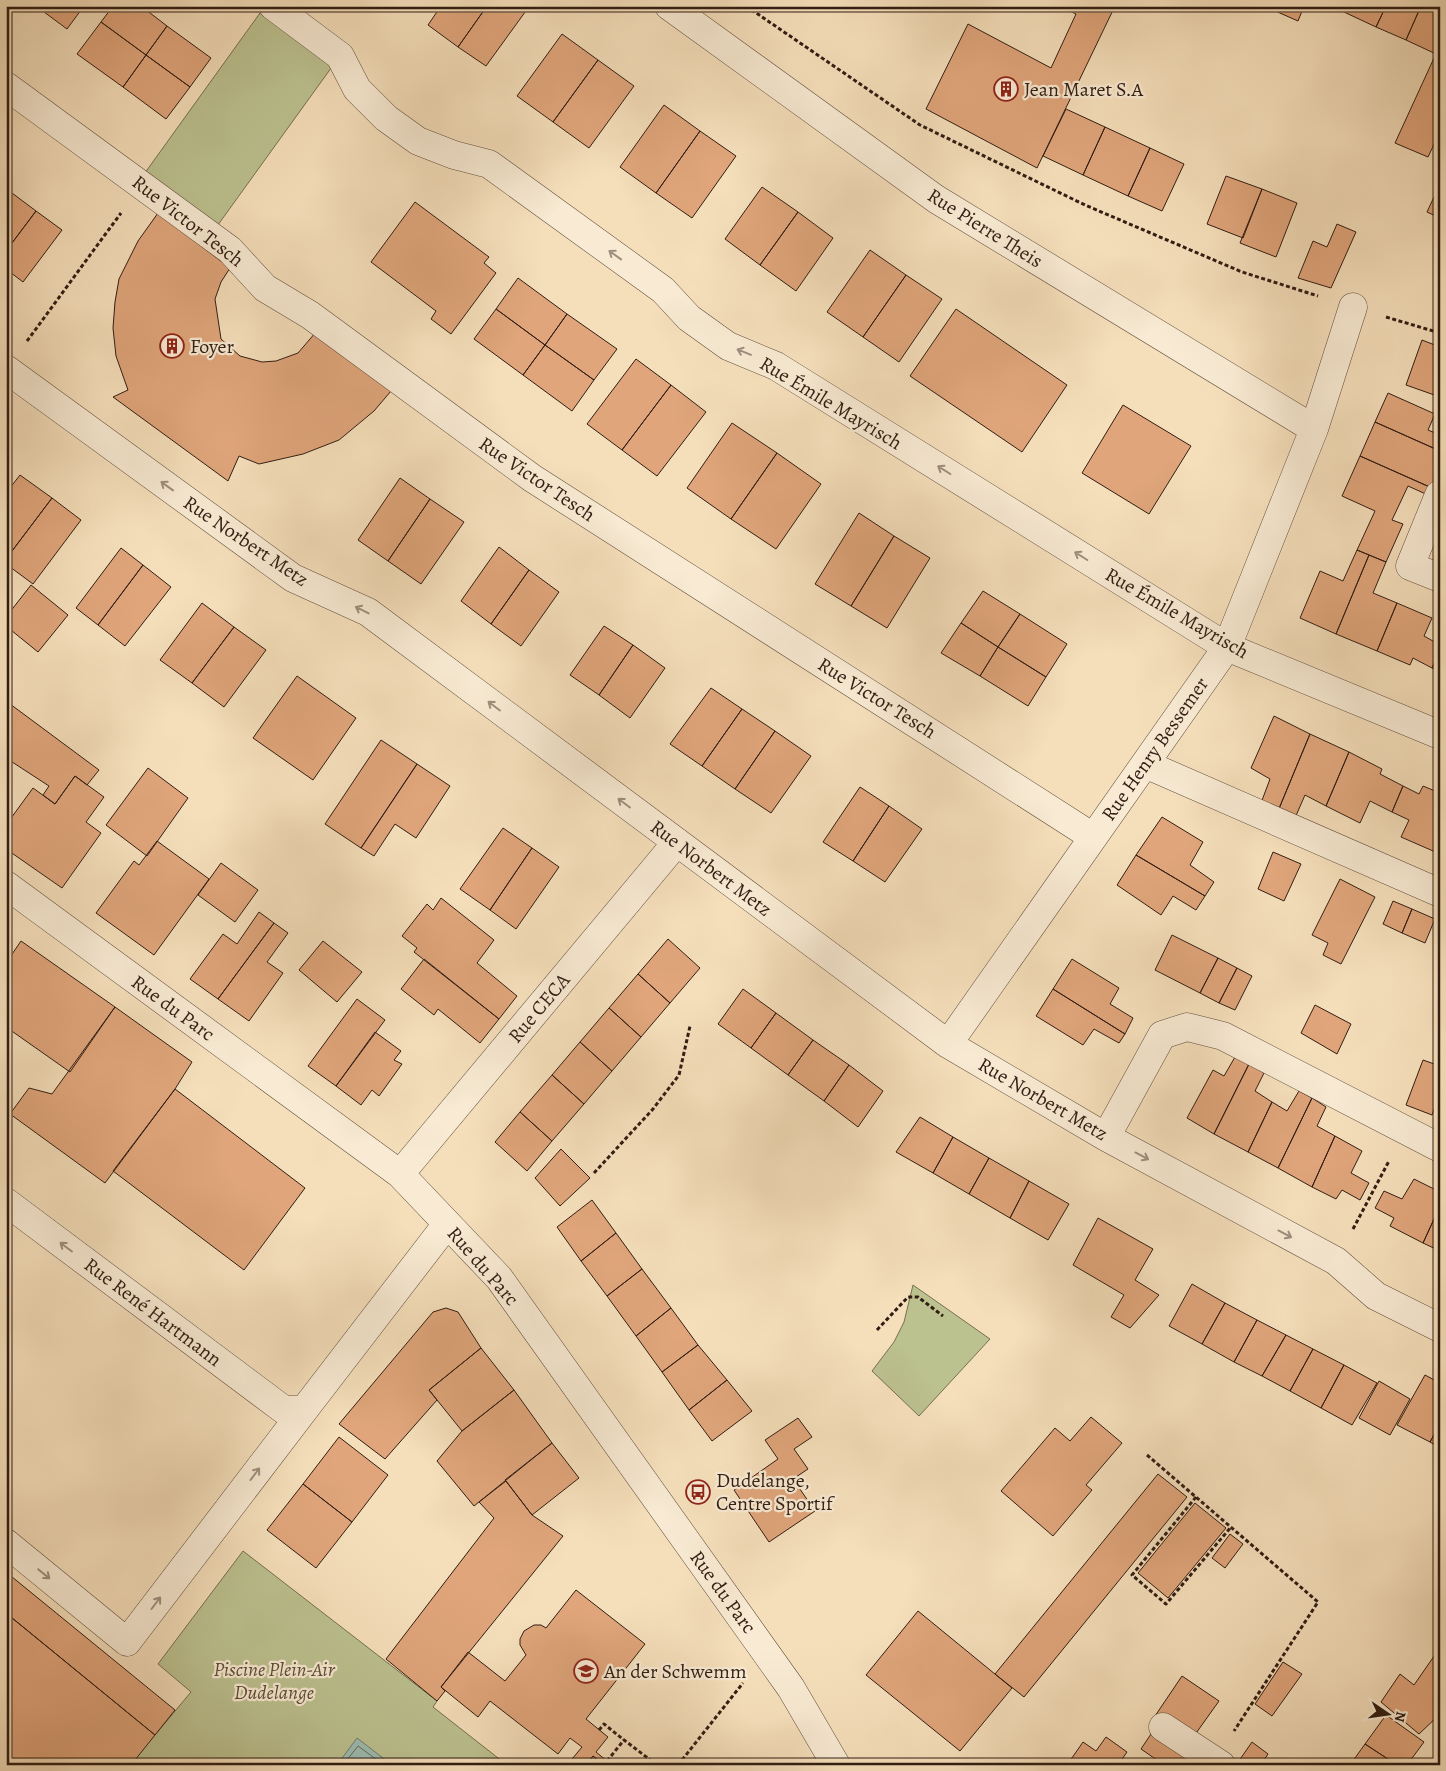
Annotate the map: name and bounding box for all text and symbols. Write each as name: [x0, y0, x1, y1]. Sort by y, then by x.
building icon: Jean Maret S.A: [993, 76, 1019, 102]
place label: Jean Maret S.A: [1024, 76, 1143, 103]
street label: Rue Victor Tesch: [127, 169, 250, 273]
street label: Rue Pierre Theis: [922, 182, 1048, 274]
one-way arrow: [608, 250, 622, 260]
building icon: Foyer: [159, 333, 185, 359]
place label: Foyer: [190, 333, 235, 360]
one-way arrow: [737, 347, 752, 357]
street label: Rue Émile Mayrisch: [755, 350, 908, 456]
street label: Rue Victor Tesch: [474, 430, 601, 528]
one-way arrow: [937, 465, 951, 475]
one-way arrow: [160, 481, 174, 491]
street label: Rue Norbert Metz: [178, 489, 314, 593]
one-way arrow: [1075, 551, 1089, 561]
street label: Rue Émile Mayrisch: [1100, 561, 1254, 665]
one-way arrow: [355, 605, 370, 615]
street label: Rue Victor Tesch: [813, 651, 942, 745]
street label: Rue Henry Bessemer: [1095, 671, 1215, 826]
one-way arrow: [487, 701, 501, 711]
one-way arrow: [617, 798, 631, 808]
street label: Rue Norbert Metz: [645, 813, 777, 923]
street label: Rue CECA: [502, 967, 576, 1049]
street label: Rue du Parc: [126, 969, 220, 1047]
street label: Rue Norbert Metz: [973, 1051, 1113, 1147]
one-way arrow: [1134, 1152, 1149, 1161]
street label: Rue du Parc: [441, 1221, 525, 1311]
one-way arrow: [1277, 1229, 1291, 1239]
one-way arrow: [59, 1242, 73, 1252]
street label: Rue René Hartmann: [79, 1251, 227, 1373]
one-way arrow: [250, 1467, 260, 1481]
place label: Dudelange, Centre Sportif: [716, 1467, 836, 1517]
bus stop icon: Dudelange, Centre Sportif: [685, 1479, 711, 1505]
street label: Rue du Parc: [684, 1545, 762, 1639]
one-way arrow: [37, 1568, 50, 1579]
one-way arrow: [151, 1597, 162, 1610]
park label: Piscine Plein-Air Dudelange: [213, 1656, 336, 1706]
school or university icon: An der Schwemm: [573, 1658, 599, 1684]
place label: An der Schwemm: [603, 1658, 747, 1685]
north arrow: [1364, 1688, 1414, 1738]
text: N: [1390, 1710, 1411, 1724]

